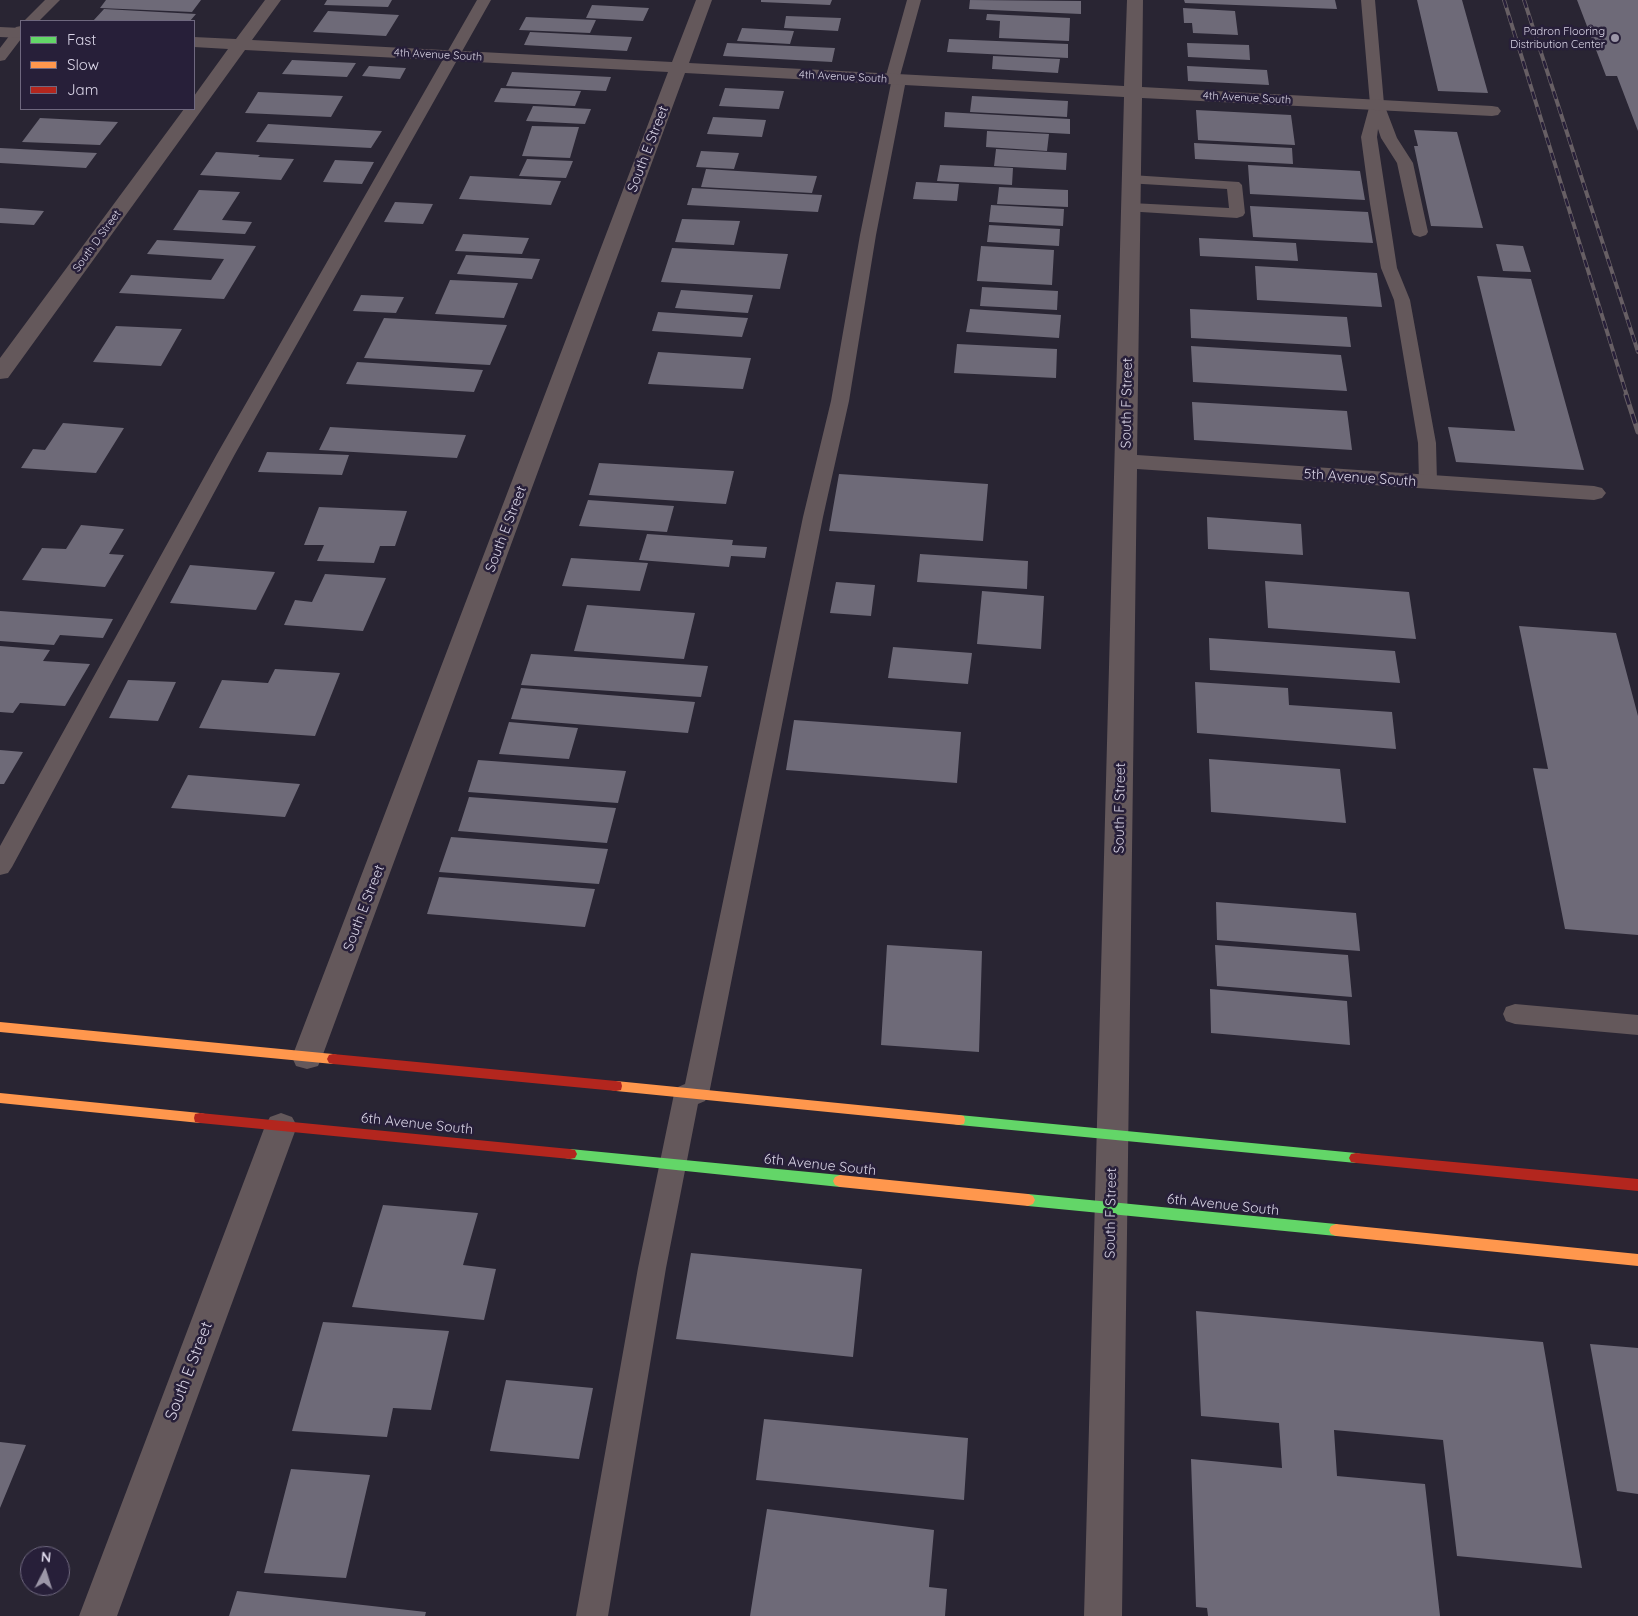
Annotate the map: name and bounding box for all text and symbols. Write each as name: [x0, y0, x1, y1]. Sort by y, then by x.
legend: [20, 20, 195, 110]
place label: Padron Flooring Distribution Center: [1510, 25, 1605, 51]
text: Fast: [67, 30, 96, 49]
marker: Padron Flooring Distribution Center: [1609, 32, 1621, 44]
street label: 4th Avenue South: [393, 46, 483, 64]
text: Slow: [67, 55, 99, 74]
street label: 4th Avenue South: [798, 68, 888, 86]
text: Jam: [67, 80, 98, 99]
street label: 4th Avenue South: [1202, 89, 1292, 107]
street label: South E Street: [624, 104, 672, 194]
street label: South D Street: [70, 208, 124, 274]
street label: South F Street: [1118, 357, 1136, 449]
street label: 5th Avenue South: [1303, 466, 1417, 490]
street label: South E Street: [482, 484, 530, 574]
street label: South F Street: [1111, 762, 1129, 854]
street label: South E Street: [340, 863, 388, 953]
street label: 6th Avenue South: [360, 1110, 474, 1138]
street label: 6th Avenue South: [763, 1151, 877, 1179]
street label: South F Street: [1102, 1167, 1120, 1259]
street label: 6th Avenue South: [1166, 1191, 1280, 1219]
street label: South E Street: [161, 1319, 217, 1423]
north arrow: [20, 1546, 70, 1596]
text: N: [40, 1548, 52, 1566]

